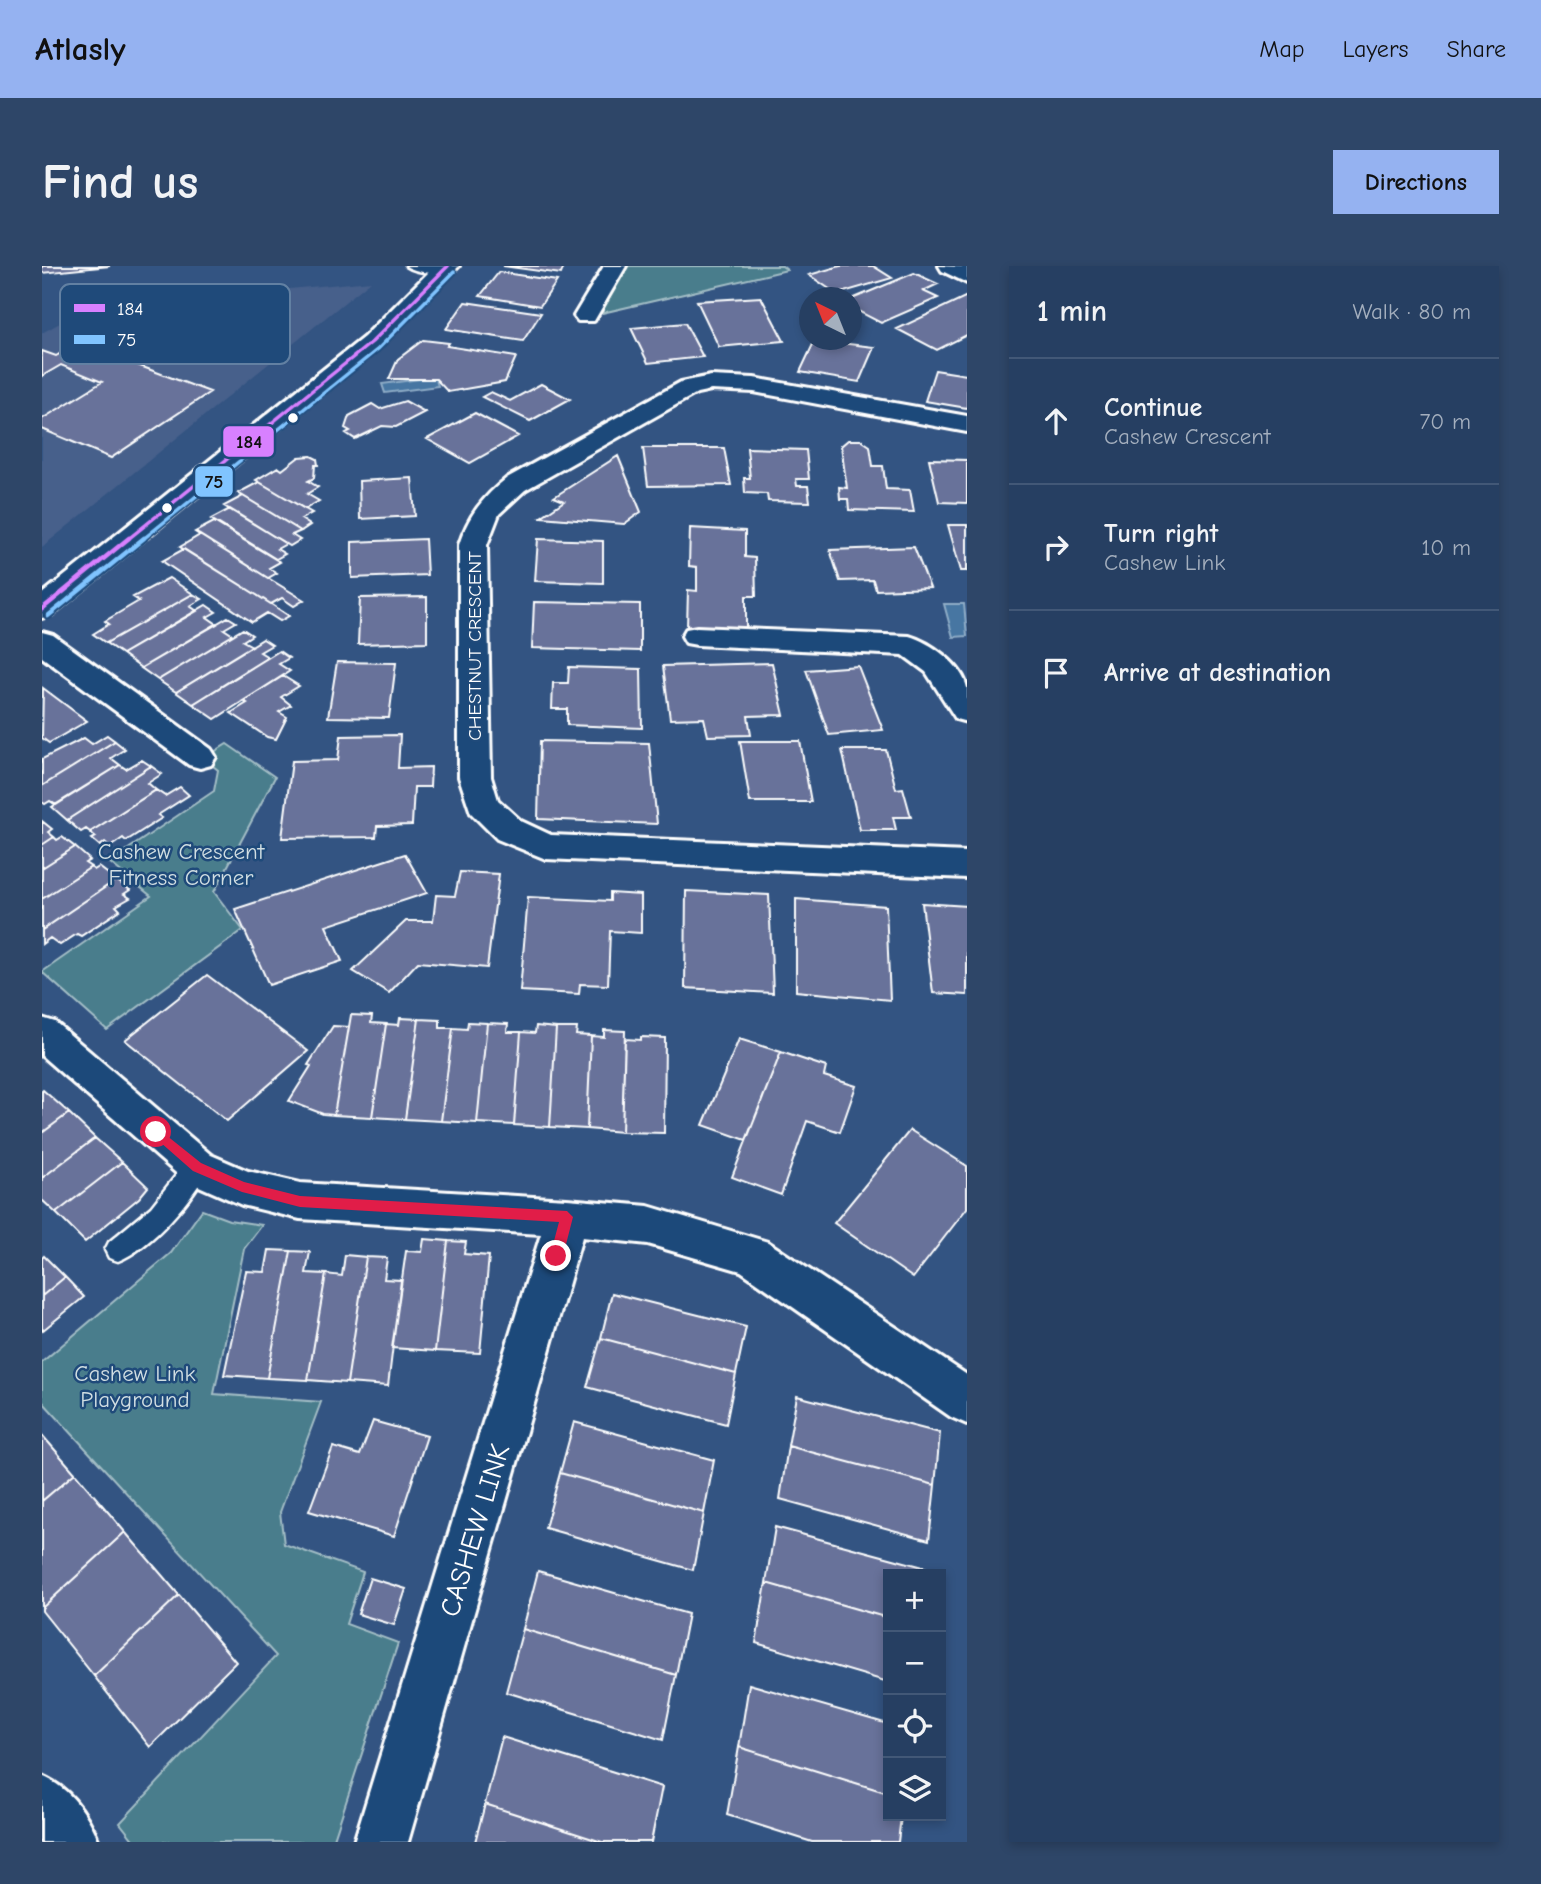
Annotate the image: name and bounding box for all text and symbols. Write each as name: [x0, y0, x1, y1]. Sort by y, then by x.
text: Atlasly: [35, 30, 126, 68]
text: Map: [1259, 35, 1305, 63]
text: Layers: [1343, 35, 1408, 63]
text: Share: [1446, 35, 1506, 63]
button: Directions: [1333, 150, 1499, 214]
text: Find us: [42, 154, 198, 210]
legend: [60, 284, 290, 364]
north arrow: [799, 287, 862, 350]
text: 1 min: [1037, 294, 1107, 329]
text: 184: [117, 298, 144, 320]
text: Walk · 80 m: [1353, 298, 1471, 325]
text: 75: [117, 329, 136, 351]
text: Continue: [1104, 393, 1202, 423]
icon: ahead: [1037, 402, 1075, 440]
text: 70 m: [1419, 408, 1471, 435]
unlabelled marker: [286, 411, 300, 425]
text: Cashew Crescent: [1104, 423, 1271, 450]
line badge: 184: [222, 425, 275, 458]
text: 184: [236, 431, 262, 453]
line badge: 75: [194, 465, 234, 498]
text: 75: [205, 471, 223, 493]
unlabelled marker: [160, 501, 174, 515]
text: Turn right: [1104, 519, 1218, 549]
icon: right: [1037, 528, 1075, 566]
text: 10 m: [1421, 534, 1471, 561]
text: Cashew Link: [1104, 549, 1225, 576]
street label: CHESTNUT CRESCENT: [464, 551, 486, 741]
icon: arrive: [1037, 654, 1075, 692]
text: Arrive at destination: [1104, 658, 1331, 688]
park label: Cashew Crescent Fitness Corner: [98, 838, 266, 891]
route start: [140, 1116, 171, 1147]
route end: [540, 1240, 571, 1271]
park label: Cashew Link Playground: [74, 1360, 196, 1413]
street label: CASHEW LINK: [434, 1440, 516, 1620]
map controls: [883, 1569, 946, 1821]
button: +: [883, 1569, 946, 1632]
button: −: [883, 1632, 946, 1695]
button: locate: [883, 1695, 946, 1758]
button: layers: [883, 1758, 946, 1821]

